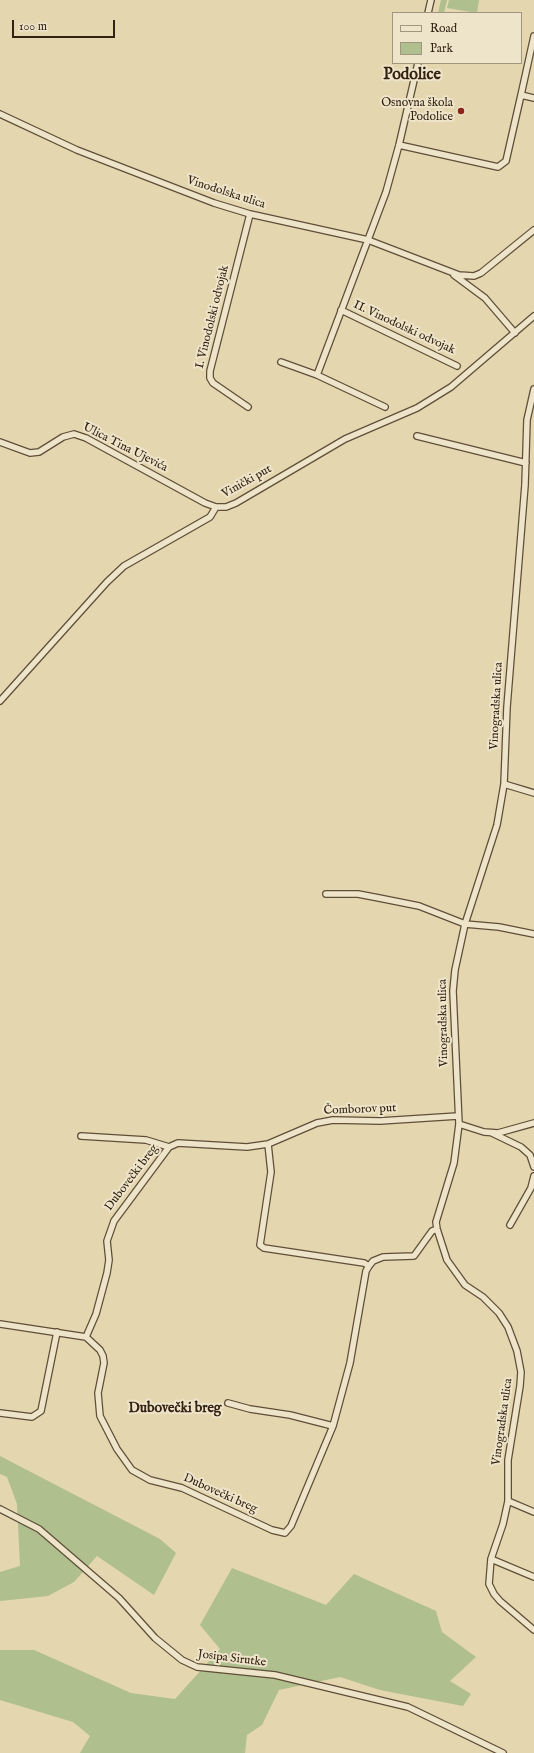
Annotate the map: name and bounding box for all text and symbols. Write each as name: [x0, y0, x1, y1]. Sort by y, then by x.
scale bar: [14, 12, 117, 38]
legend: [392, 12, 522, 64]
text: 100 m: [19, 19, 47, 34]
text: Road: [430, 21, 457, 36]
text: Park: [430, 41, 453, 56]
district label: Podolice: [383, 66, 441, 86]
place label: Osnovna škola Podolice: [381, 97, 453, 125]
marker: Osnovna škola Podolice: [456, 106, 466, 116]
street label: Vinodolska ulica: [185, 174, 267, 212]
street label: I. Vinodolski odvojak: [193, 264, 233, 370]
street label: II. Vinodolski odvojak: [351, 298, 457, 358]
street label: Ulica Tina Ujevića: [80, 420, 170, 476]
street label: Vinički put: [220, 462, 274, 502]
street label: Vinogradska ulica: [488, 662, 506, 750]
street label: Vinogradska ulica: [436, 979, 452, 1067]
street label: Čomborov put: [323, 1102, 397, 1118]
street label: Dubovečki breg: [102, 1142, 162, 1214]
street label: Vinogradska ulica: [490, 1377, 516, 1467]
district label: Dubovečki breg: [129, 1401, 221, 1417]
street label: Dubovečki breg: [181, 1471, 259, 1517]
street label: Josipa Sirutke: [197, 1648, 267, 1670]

